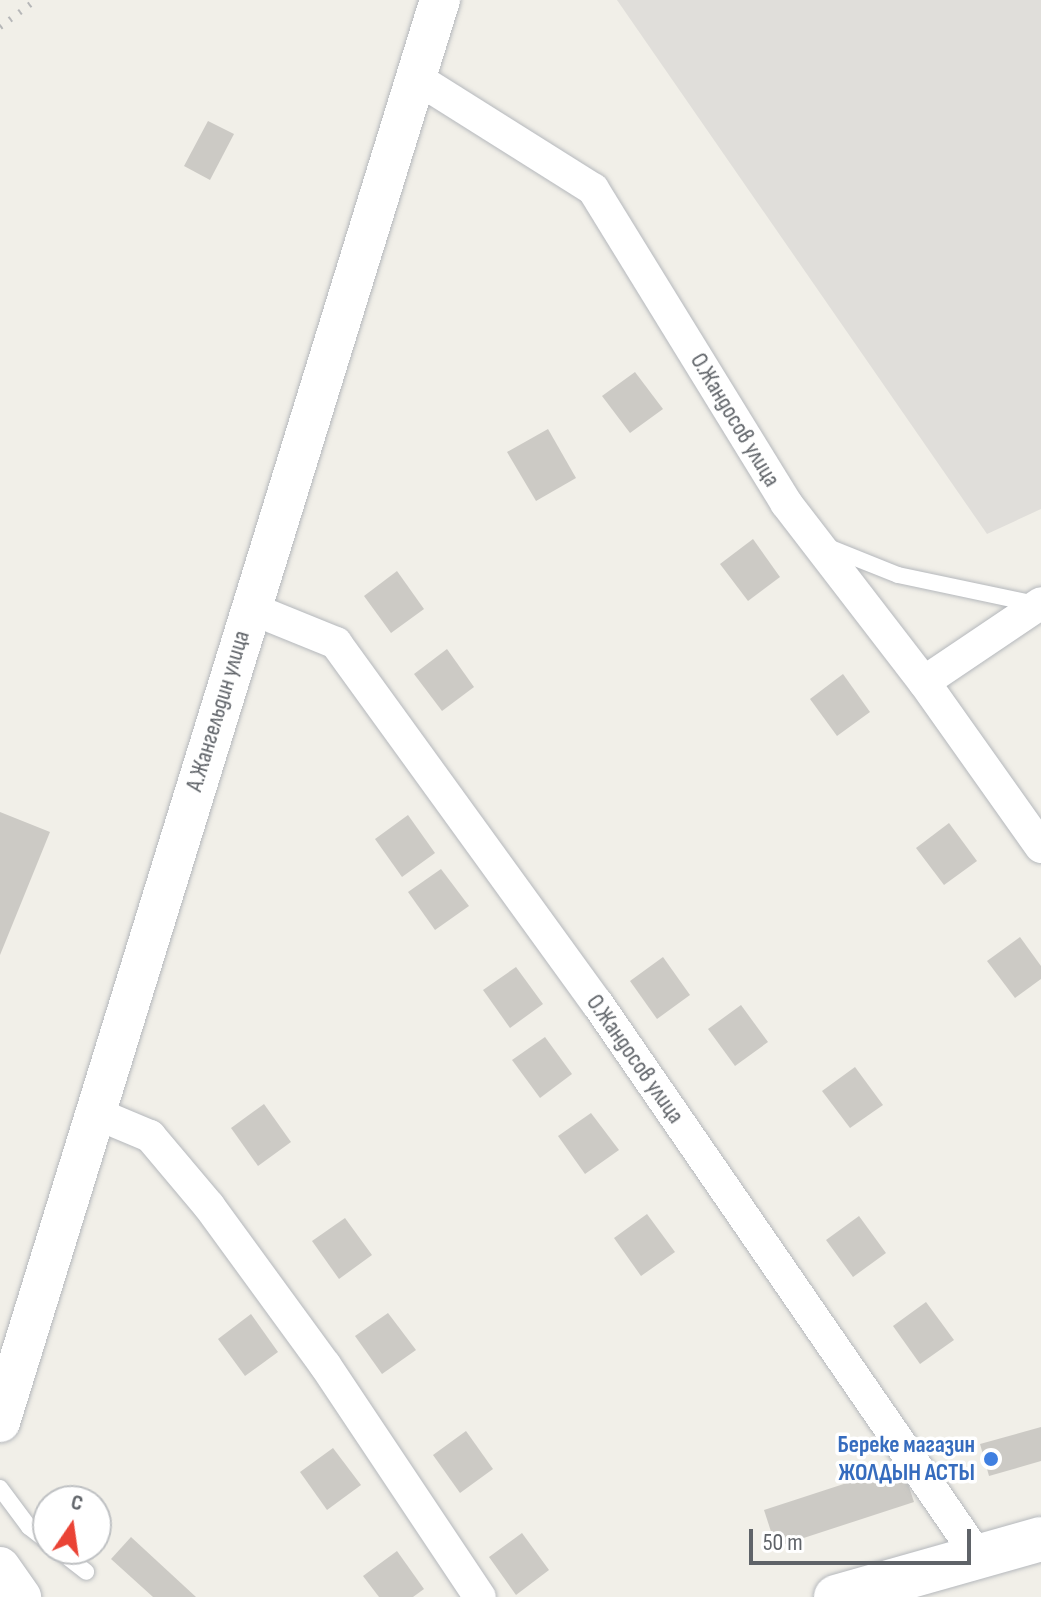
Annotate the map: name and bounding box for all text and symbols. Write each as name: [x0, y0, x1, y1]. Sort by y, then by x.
street label: О.Жандосов улица: [684, 348, 786, 492]
street label: А.Жангельдин улица: [180, 627, 256, 795]
street label: О.Жандосов улица: [580, 989, 690, 1129]
place label: Береке магазин ЖОЛДЫН АСТЫ: [837, 1431, 975, 1487]
marker: Береке магазин ЖОЛДЫН АСТЫ: [982, 1450, 1000, 1468]
north arrow: [32, 1485, 112, 1565]
text: С: [69, 1489, 86, 1517]
scale bar: [753, 1513, 975, 1563]
text: 50 m: [763, 1528, 803, 1557]

